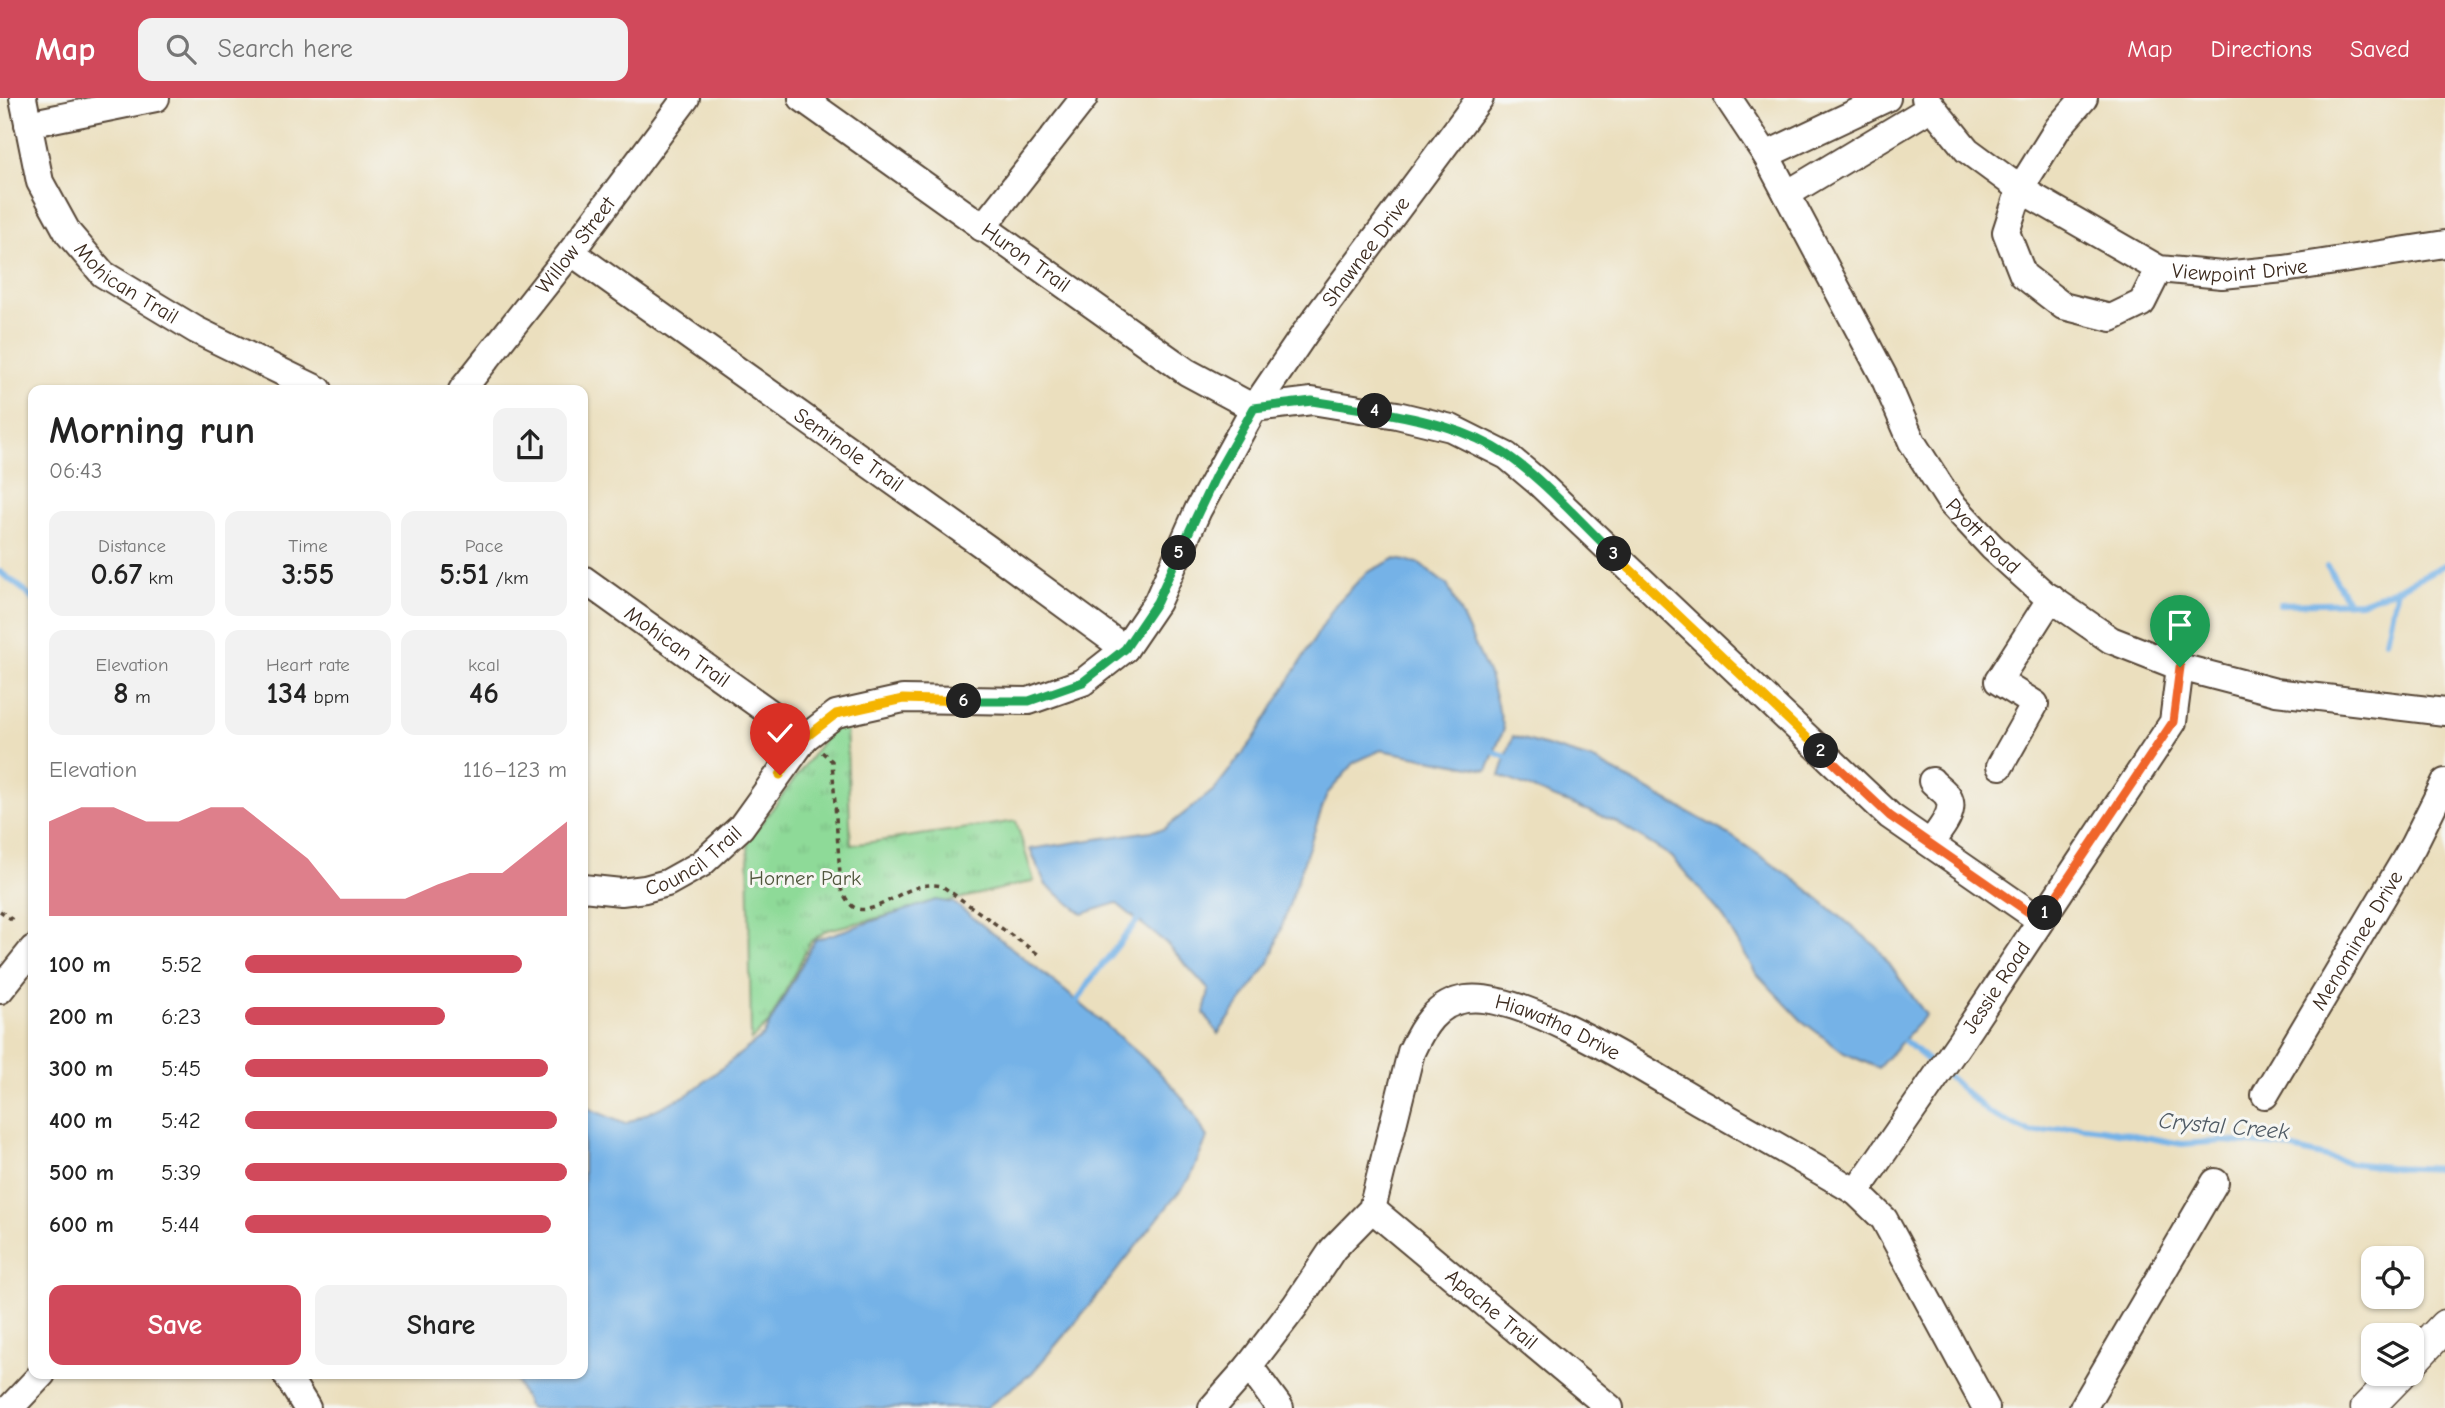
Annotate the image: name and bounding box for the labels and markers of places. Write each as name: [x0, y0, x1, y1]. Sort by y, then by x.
pin: 4: [1358, 394, 1392, 428]
pin: 5: [1162, 536, 1196, 570]
pin: 3: [1596, 536, 1632, 572]
pin: [2150, 595, 2210, 667]
pin: 6: [946, 684, 982, 718]
pin: [750, 703, 810, 775]
pin: 2: [1804, 734, 1839, 768]
pin: 1: [2028, 896, 2062, 930]

